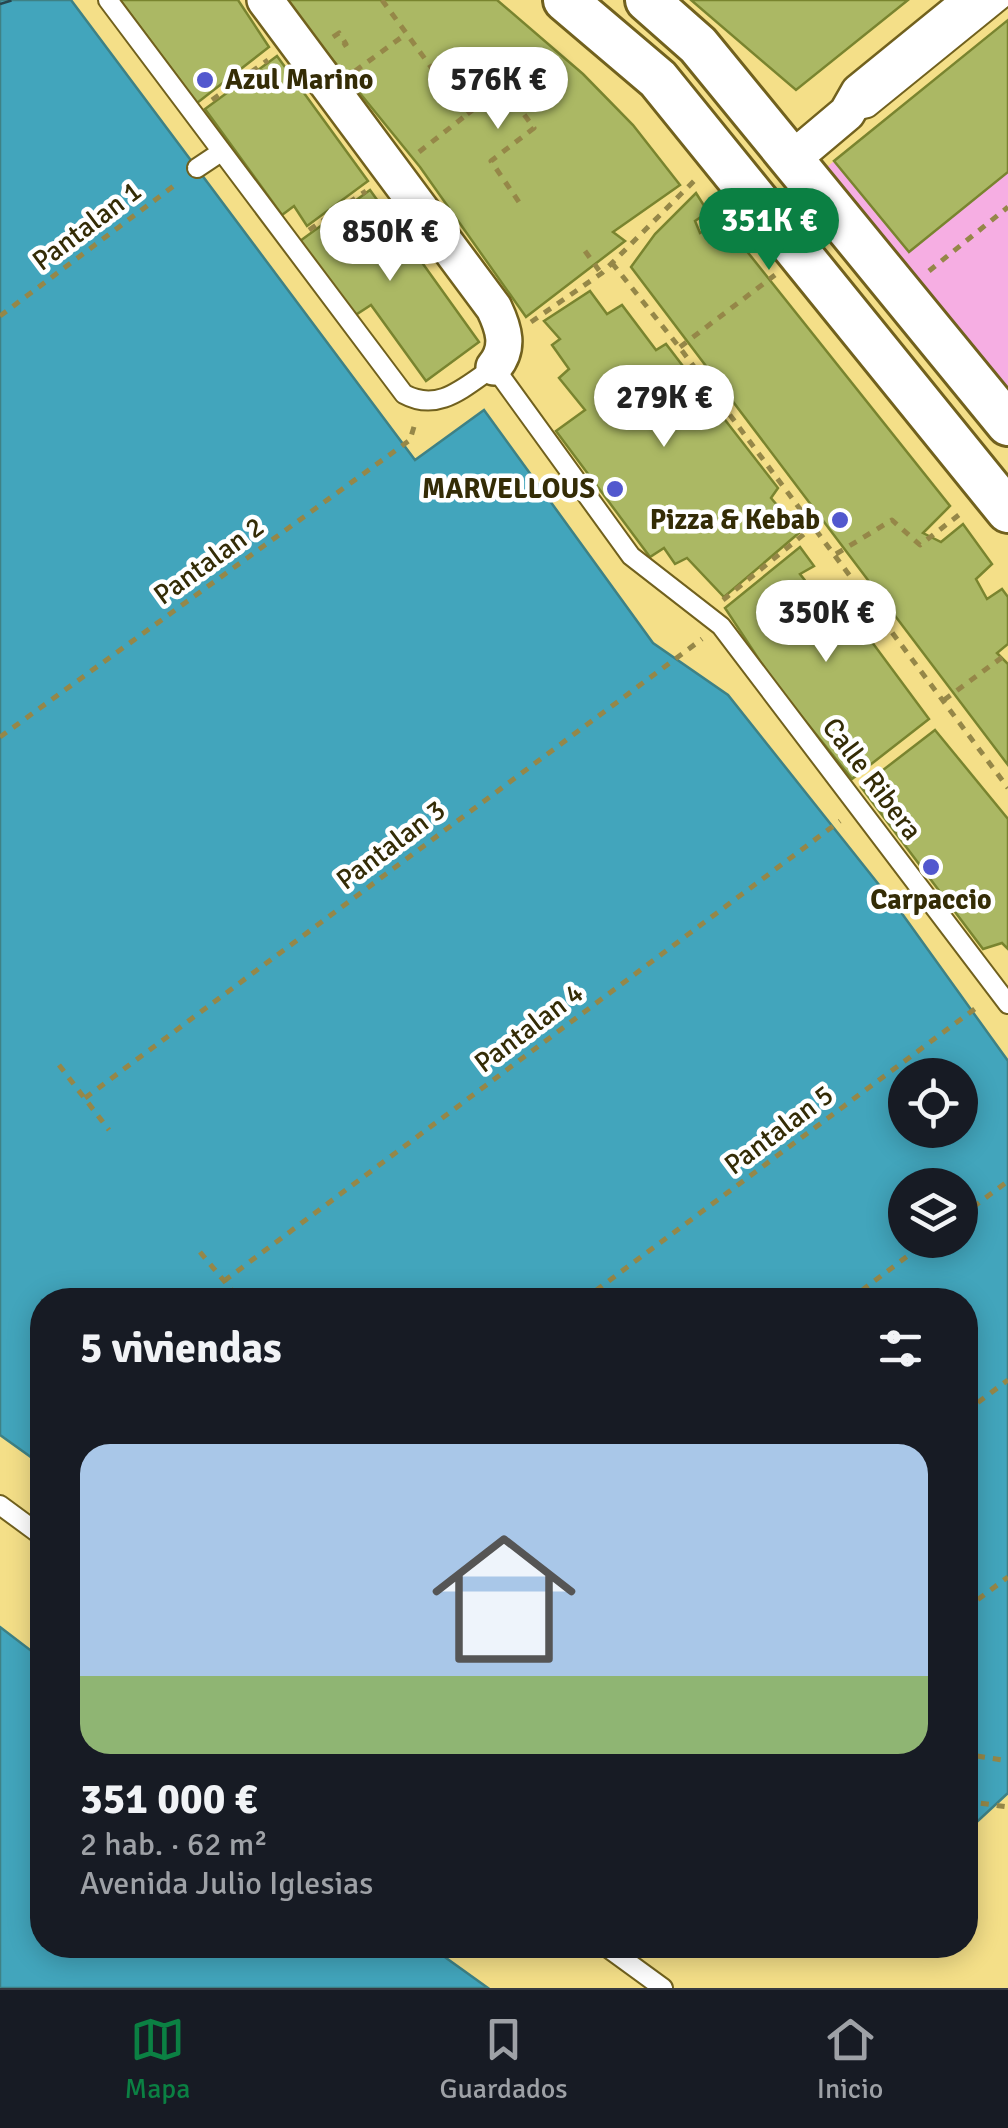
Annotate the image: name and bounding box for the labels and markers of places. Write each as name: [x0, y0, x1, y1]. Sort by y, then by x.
pin: 576K €: [417, 47, 579, 132]
place label: Azul Marino: [225, 63, 373, 97]
marker: Azul Marino: [194, 69, 216, 91]
pin: 351K €: [688, 188, 850, 273]
pin: 850K €: [309, 199, 471, 284]
pin: 279K €: [583, 365, 745, 450]
place label: MARVELLOUS: [422, 472, 595, 506]
marker: MARVELLOUS: [604, 478, 626, 500]
place label: Pizza & Kebab: [650, 503, 820, 537]
marker: Pizza & Kebab: [829, 509, 851, 531]
pin: 350K €: [745, 580, 907, 665]
marker: Carpaccio: [920, 856, 942, 878]
place label: Carpaccio: [870, 883, 992, 917]

